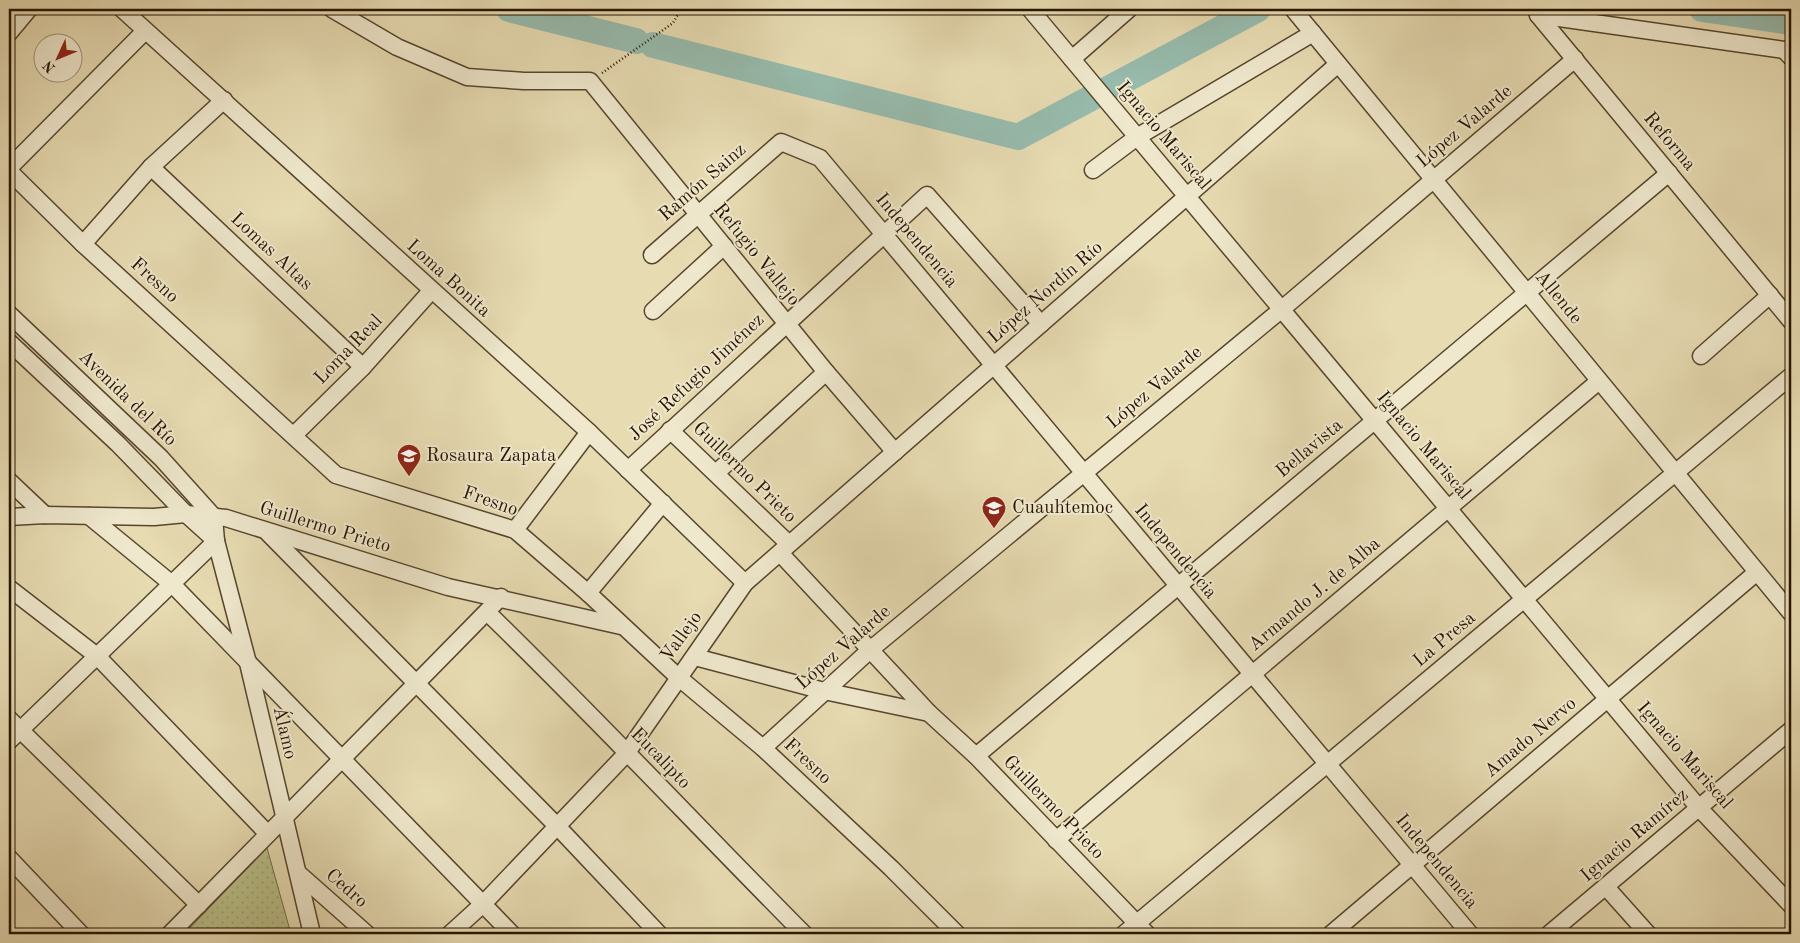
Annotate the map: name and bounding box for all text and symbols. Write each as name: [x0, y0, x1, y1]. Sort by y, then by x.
north arrow: [32, 32, 82, 82]
text: N: [40, 57, 58, 75]
street label: Ignacio Mariscal: [1112, 78, 1214, 194]
street label: López Valarde: [1414, 82, 1516, 172]
street label: Reforma: [1639, 109, 1699, 175]
street label: Ramón Sainz: [656, 140, 750, 226]
street label: Independencia: [871, 190, 961, 292]
street label: Refugio Vallejo: [709, 200, 803, 310]
street label: Lomas Altas: [226, 210, 316, 294]
street label: Loma Bonita: [402, 237, 494, 322]
street label: López Nordín Río: [985, 238, 1107, 348]
street label: Fresno: [126, 255, 182, 307]
street label: Allende: [1531, 268, 1585, 328]
street label: Loma Real: [311, 311, 387, 389]
street label: José Refugio Jiménez: [626, 311, 768, 445]
street label: López Valarde: [1104, 343, 1206, 433]
street label: Avenida del Río: [74, 348, 180, 450]
street label: Ignacio Mariscal: [1372, 388, 1474, 504]
street label: Bellavista: [1273, 415, 1347, 482]
street label: Guillermo Prieto: [688, 419, 800, 527]
school or university icon: Rosaura Zapata: [396, 443, 422, 477]
place label: Rosaura Zapata: [426, 447, 557, 466]
street label: Fresno: [460, 484, 520, 520]
school or university icon: Cuauhtemoc: [981, 495, 1007, 529]
street label: Guillermo Prieto: [257, 499, 393, 557]
place label: Cuauhtemoc: [1012, 499, 1113, 518]
street label: Independencia: [1130, 501, 1220, 603]
street label: Armando J. de Alba: [1246, 534, 1385, 655]
street label: López Valarde: [793, 602, 895, 694]
street label: Vallejo: [658, 608, 706, 666]
street label: La Presa: [1410, 608, 1480, 671]
street label: Amado Nervo: [1481, 694, 1581, 782]
street label: Ignacio Mariscal: [1633, 699, 1735, 813]
street label: Álamo: [269, 704, 303, 761]
street label: Eucalipto: [626, 725, 694, 793]
street label: Fresno: [780, 736, 834, 788]
street label: Guillermo Prieto: [999, 752, 1107, 864]
street label: Ignacio Ramírez: [1578, 786, 1692, 886]
street label: Independencia: [1391, 811, 1481, 913]
street label: Cedro: [321, 866, 371, 912]

